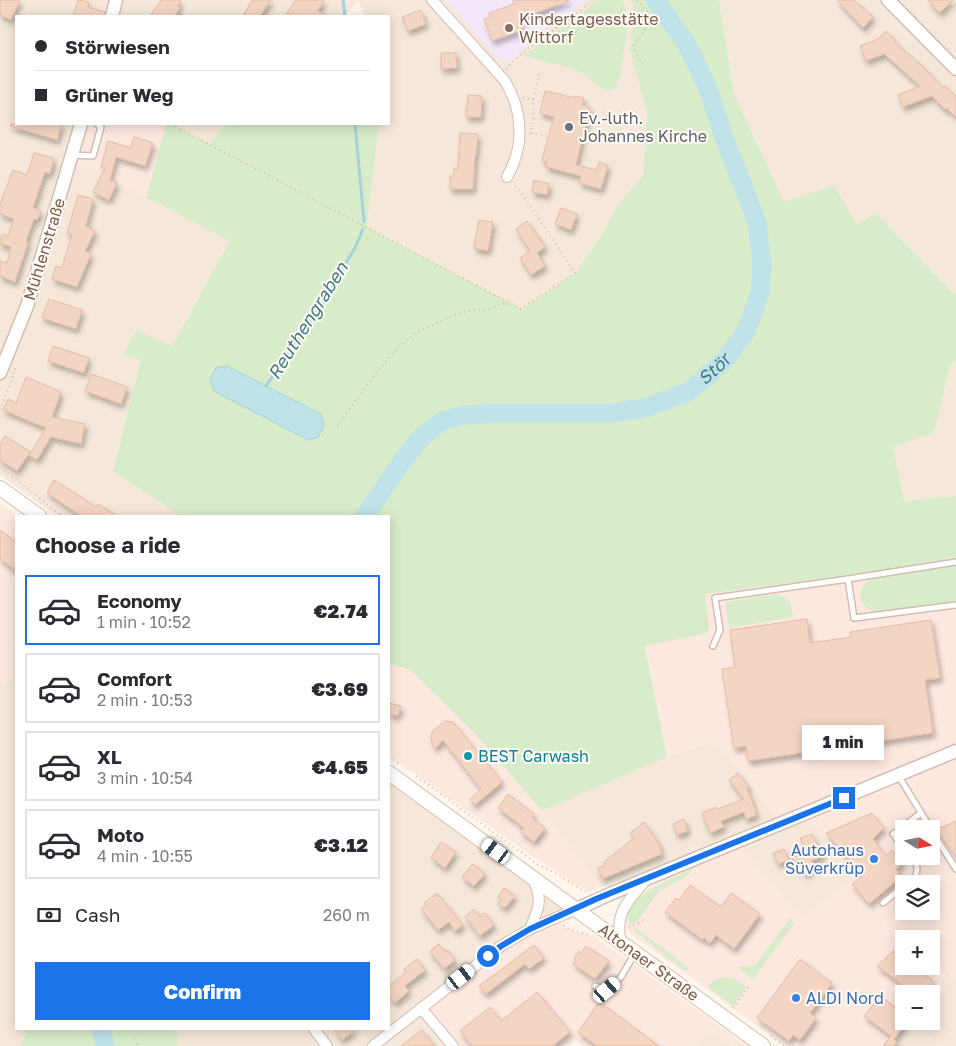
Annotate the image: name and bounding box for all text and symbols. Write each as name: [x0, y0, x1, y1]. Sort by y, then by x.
place label: Kindertagesstätte Wittorf: [519, 9, 659, 47]
marker: Kindertagesstätte Wittorf: [503, 22, 515, 34]
text: Störwiesen: [65, 35, 170, 58]
text: Grüner Weg: [65, 83, 173, 106]
place label: Ev.-luth. Johannes Kirche: [579, 108, 707, 146]
marker: Ev.-luth. Johannes Kirche: [563, 121, 575, 133]
street label: Mühlenstraße: [19, 195, 69, 303]
water label: Reuthengraben: [262, 257, 352, 383]
water label: Stör: [693, 347, 737, 389]
text: Choose a ride: [35, 531, 181, 558]
icon: car: [37, 588, 82, 633]
text: Economy: [97, 589, 182, 612]
text: €2.74: [314, 599, 368, 622]
text: 1 min · 10:52: [97, 612, 191, 632]
icon: car: [37, 666, 82, 711]
text: Comfort: [97, 667, 172, 690]
text: €3.69: [311, 677, 368, 700]
text: 2 min · 10:53: [97, 690, 193, 710]
callout: 1 min: [803, 726, 885, 760]
text: 1 min: [823, 732, 863, 752]
icon: car: [37, 744, 82, 789]
text: XL: [97, 745, 122, 768]
place label: BEST Carwash: [478, 746, 589, 766]
marker: BEST Carwash: [462, 750, 474, 762]
text: €4.65: [312, 755, 368, 778]
text: 3 min · 10:54: [97, 768, 193, 788]
route end: [833, 787, 855, 809]
north arrow: [895, 820, 940, 865]
map controls: [895, 820, 940, 1030]
icon: car: [37, 822, 82, 867]
text: Moto: [97, 823, 144, 846]
text: €3.12: [314, 833, 368, 856]
car: [479, 836, 512, 866]
place label: Autohaus Süverkrüp: [785, 840, 864, 878]
text: 4 min · 10:55: [97, 846, 193, 866]
marker: Autohaus Süverkrüp: [868, 853, 880, 865]
button: layers: [895, 875, 940, 920]
icon: cash: [35, 901, 63, 929]
text: Cash: [75, 903, 120, 926]
text: 260 m: [323, 905, 370, 925]
street label: Altonaer Straße: [595, 919, 703, 1005]
button: +: [895, 930, 940, 975]
route start: [477, 945, 499, 967]
button: Confirm: [35, 962, 370, 1020]
car: [444, 962, 477, 992]
car: [590, 974, 623, 1006]
button: −: [895, 985, 940, 1030]
place label: ALDI Nord: [806, 988, 884, 1008]
marker: ALDI Nord: [790, 992, 802, 1004]

